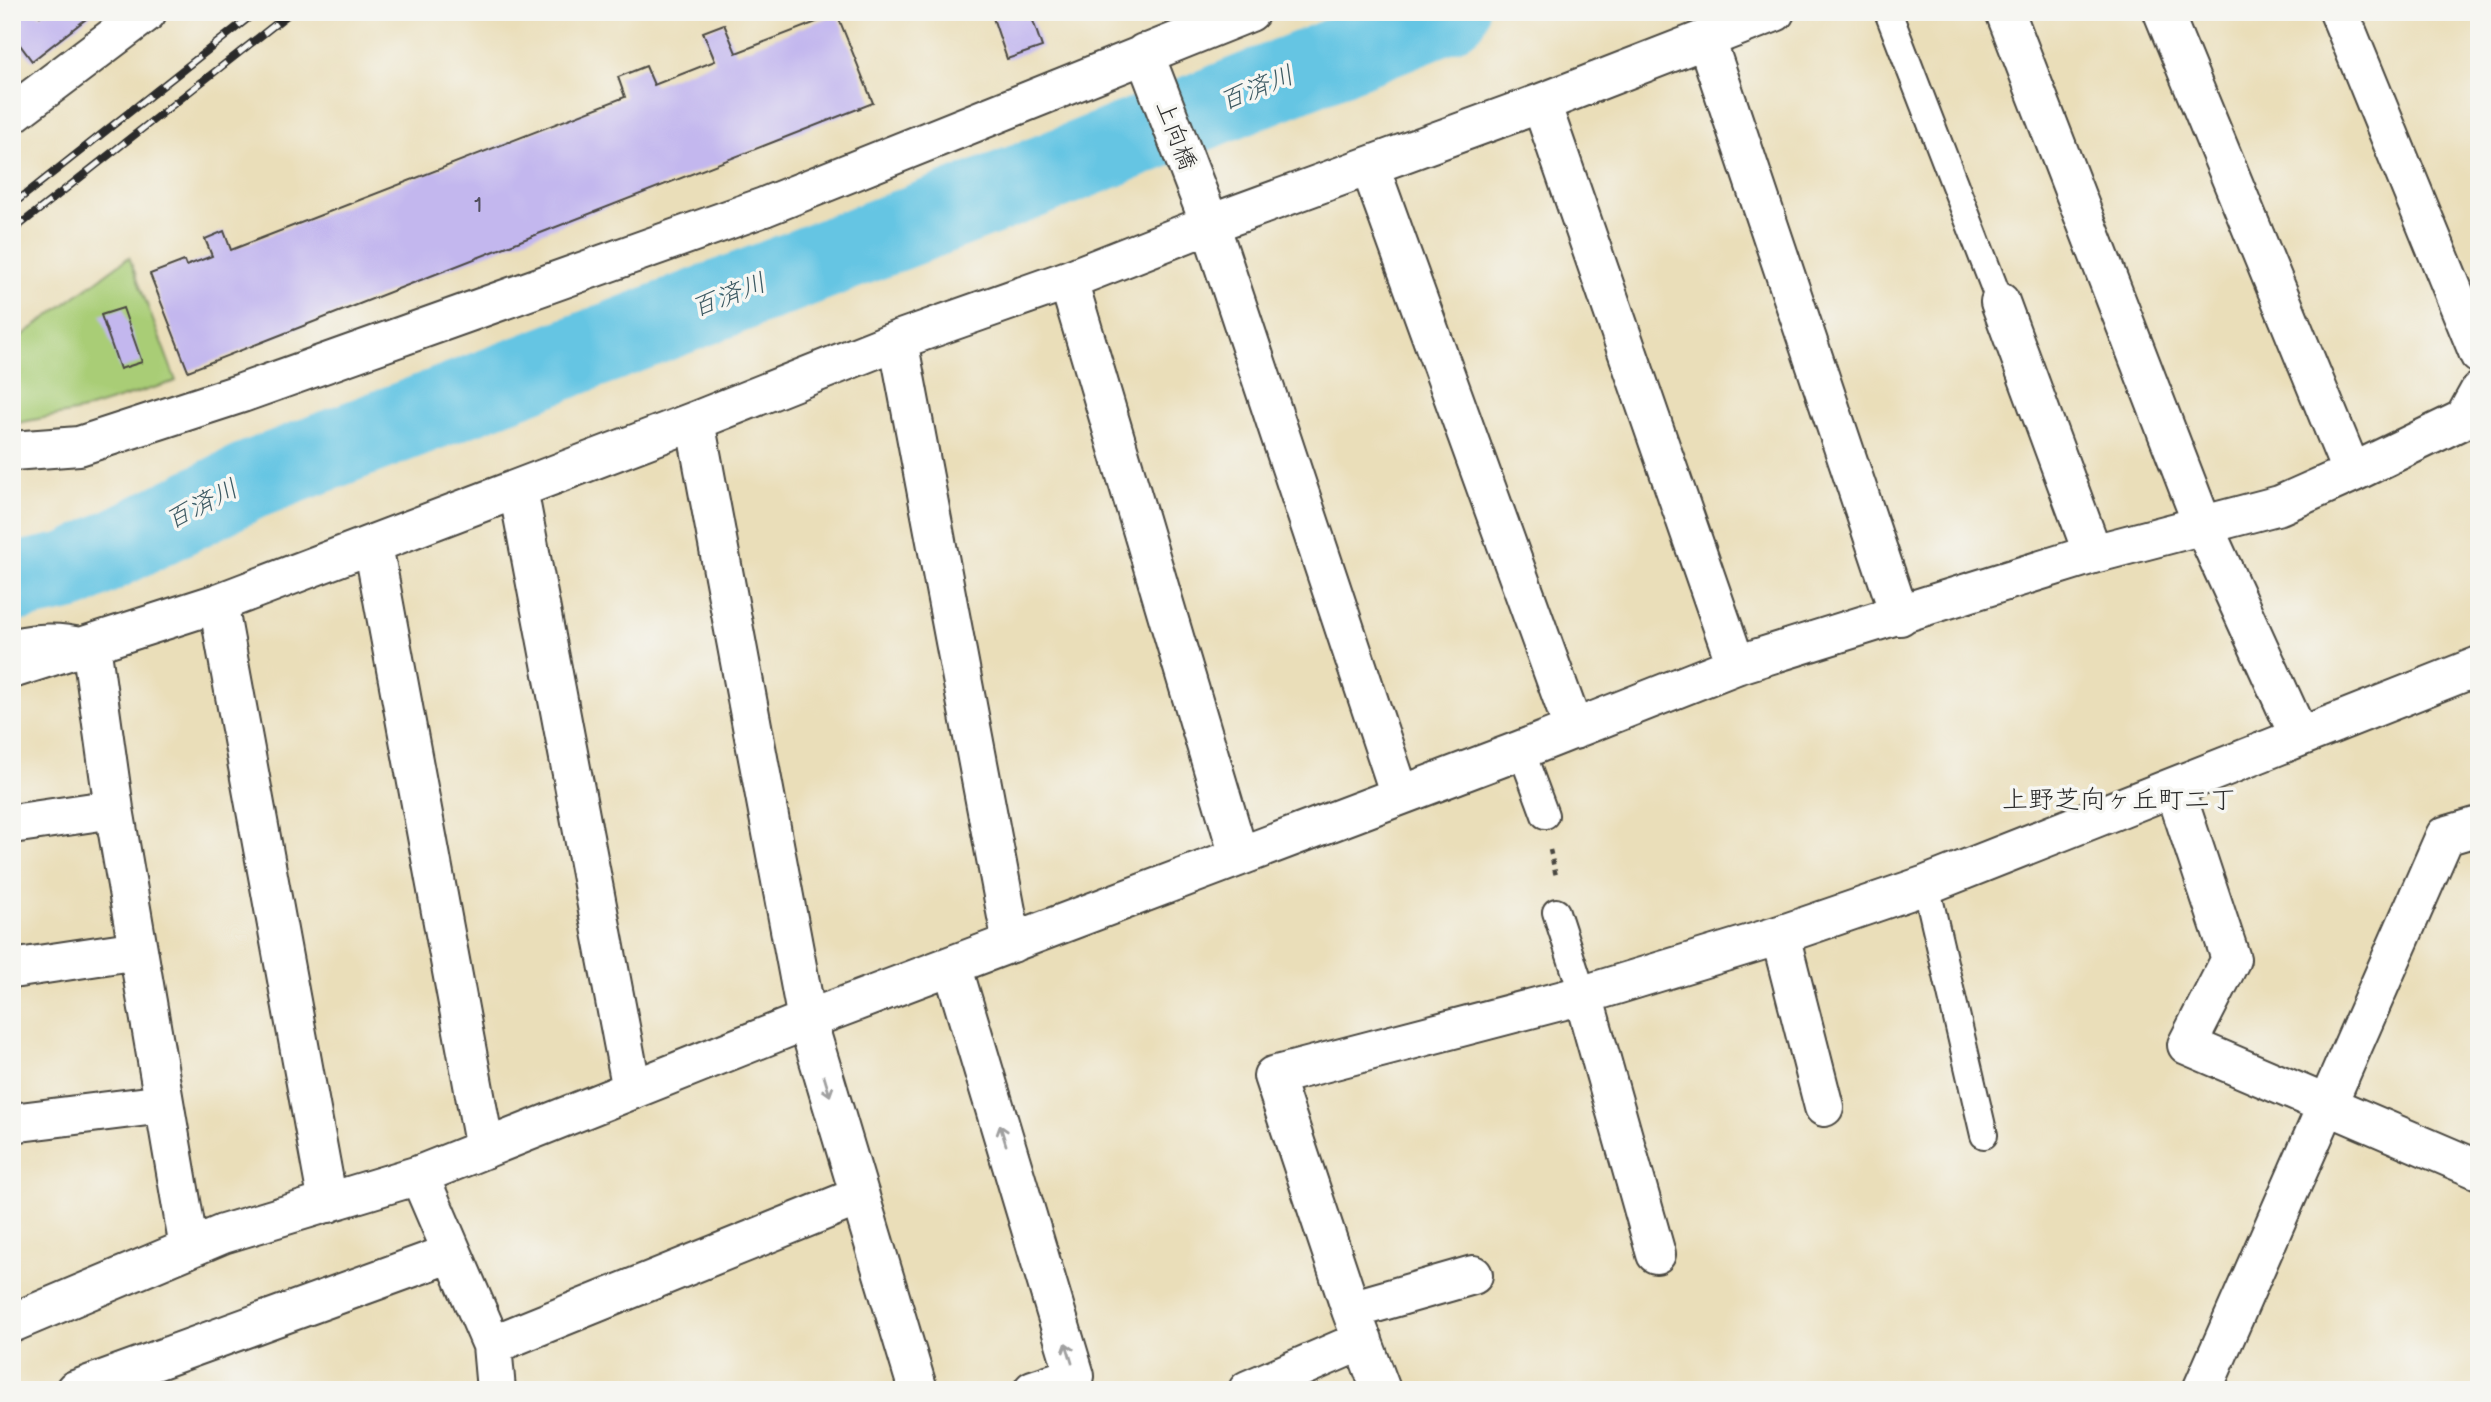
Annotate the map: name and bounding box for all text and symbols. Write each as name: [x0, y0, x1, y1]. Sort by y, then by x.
water label: 百済川: [1215, 60, 1299, 118]
street label: 上向橋: [1150, 96, 1202, 174]
house number: 1: [474, 193, 482, 218]
water label: 百済川: [687, 268, 771, 324]
water label: 百済川: [160, 473, 244, 537]
district label: 上野芝向ヶ丘町二丁: [2002, 785, 2236, 816]
one-way arrow: [821, 1074, 834, 1096]
one-way arrow: [996, 1124, 1009, 1146]
one-way arrow: [1061, 1342, 1074, 1364]

